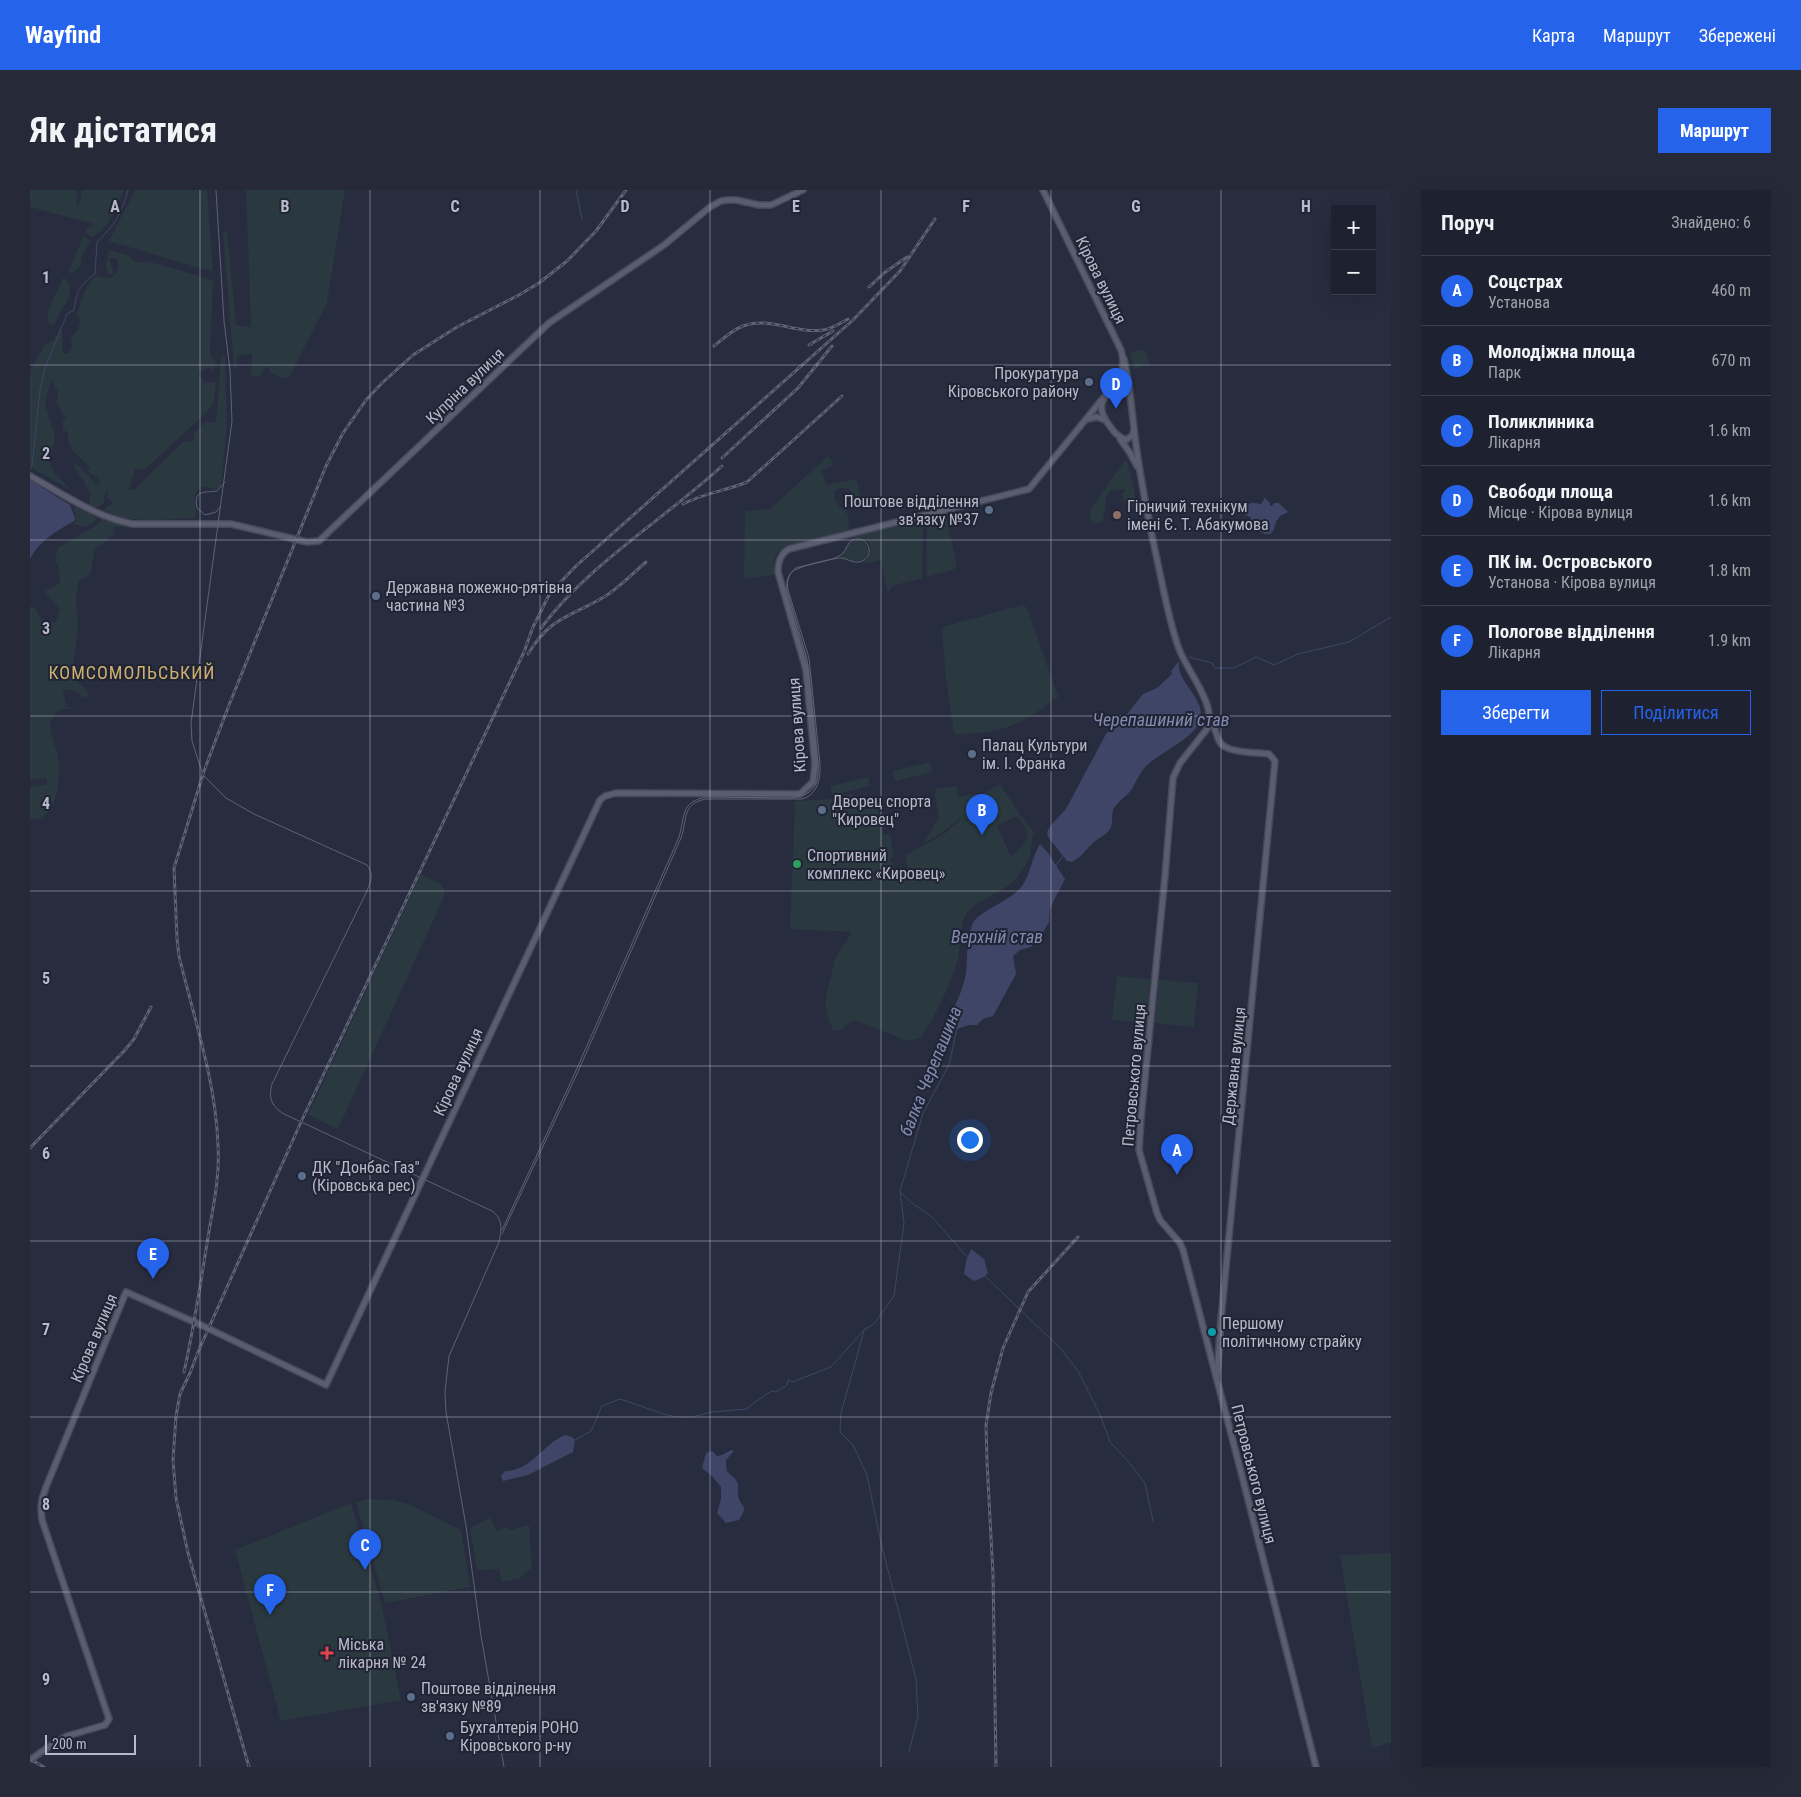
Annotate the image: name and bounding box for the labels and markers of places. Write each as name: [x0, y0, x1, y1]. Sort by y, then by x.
place label: Прокуратура Кіровського району: [948, 364, 1079, 401]
pin: D: [1100, 368, 1132, 409]
marker: Прокуратура Кіровського району: [1083, 376, 1095, 388]
place label: Поштове відділення зв'язку №37: [844, 492, 979, 529]
place label: Гірничий технікум імені Є. Т. Абакумова: [1127, 497, 1269, 534]
marker: Поштове відділення зв'язку №37: [983, 504, 995, 516]
marker: Гірничий технікум імені Є. Т. Абакумова: [1111, 509, 1123, 521]
place label: Державна пожежно-рятівна частина №3: [386, 578, 572, 615]
marker: Державна пожежно-рятівна частина №3: [370, 590, 382, 602]
place label: Палац Культури ім. І. Франка: [982, 736, 1087, 773]
marker: Палац Культури ім. І. Франка: [966, 748, 978, 760]
place label: Дворец спорта "Кировец": [832, 792, 931, 829]
pin: B: [966, 794, 998, 835]
marker: Дворец спорта "Кировец": [816, 804, 828, 816]
place label: Cпортивний комплекс «Кировец»: [807, 846, 946, 883]
marker: Cпортивний комплекс «Кировец»: [791, 858, 803, 870]
pin: A: [1161, 1134, 1193, 1175]
place label: ДК "Донбас Газ" (Кіровська рес): [312, 1158, 420, 1195]
marker: ДК "Донбас Газ" (Кіровська рес): [296, 1170, 308, 1182]
pin: E: [137, 1238, 169, 1279]
place label: Першому політичному страйку: [1222, 1314, 1362, 1351]
marker: Першому політичному страйку: [1206, 1326, 1218, 1338]
pin: C: [349, 1529, 381, 1570]
pin: F: [254, 1574, 286, 1615]
place label: Міська лікарня № 24: [338, 1635, 426, 1672]
marker: Міська лікарня № 24: [320, 1646, 334, 1660]
place label: Поштове відділення зв'язку №89: [421, 1679, 556, 1716]
marker: Поштове відділення зв'язку №89: [405, 1691, 417, 1703]
place label: Бухгалтерія РОНО Кіровського р-ну: [460, 1718, 579, 1755]
marker: Бухгалтерія РОНО Кіровського р-ну: [444, 1730, 456, 1742]

